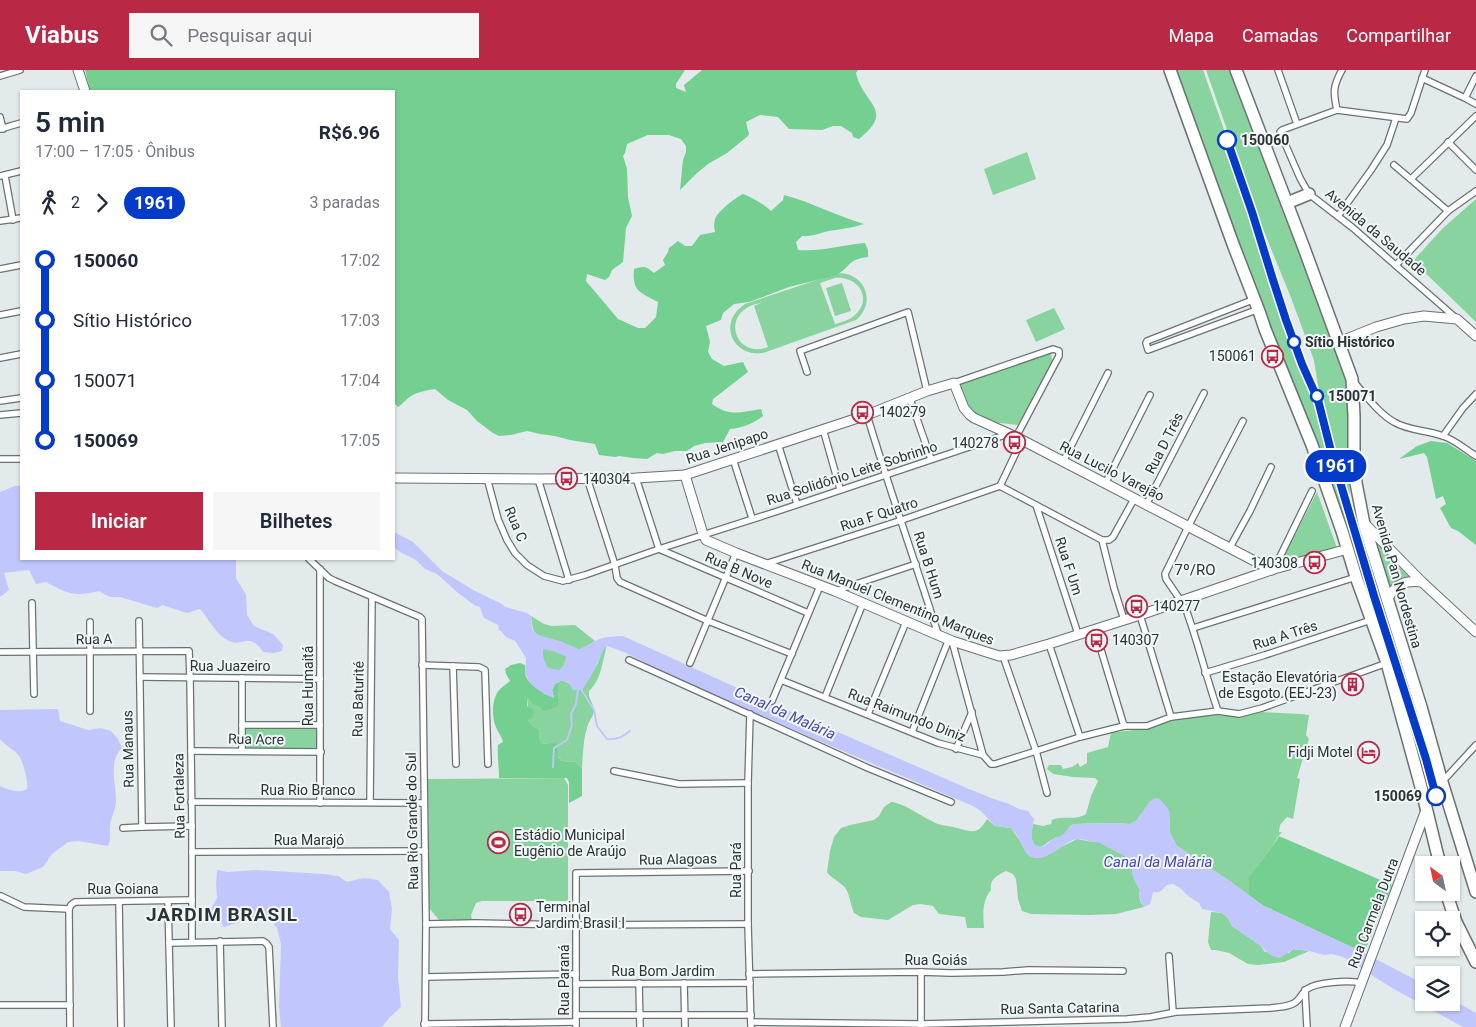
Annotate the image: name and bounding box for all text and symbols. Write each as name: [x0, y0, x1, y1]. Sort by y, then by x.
search box: [129, 13, 479, 58]
text: Viabus: [25, 21, 99, 49]
icon: search: [147, 21, 175, 49]
text: Pesquisar aqui: [187, 24, 312, 47]
text: Mapa: [1169, 25, 1214, 46]
text: Camadas: [1242, 25, 1318, 46]
text: Compartilhar: [1346, 25, 1451, 46]
text: 5 min: [35, 106, 105, 139]
text: R$6.96: [319, 121, 380, 144]
marker: 150060: [1217, 130, 1237, 150]
place label: 150060: [1241, 132, 1289, 148]
text: 17:00 – 17:05 · Ônibus: [35, 142, 195, 161]
street label: Avenida da Saudade: [1322, 185, 1430, 279]
icon: walk: [35, 189, 63, 217]
icon: forward: [88, 189, 116, 217]
text: 1961: [134, 192, 175, 213]
text: 2: [71, 193, 80, 212]
text: 3 paradas: [310, 193, 380, 212]
text: 150060: [73, 249, 138, 272]
text: 17:02: [340, 251, 380, 270]
text: Sítio Histórico: [73, 309, 192, 332]
text: 17:03: [340, 311, 380, 330]
place label: Sítio Histórico: [1305, 334, 1395, 350]
marker: Sítio Histórico: [1287, 335, 1301, 349]
bus stop icon: 150061: [1260, 344, 1284, 368]
place label: 150061: [1209, 348, 1256, 364]
text: 150071: [73, 369, 137, 392]
text: 17:04: [340, 371, 380, 390]
place label: 150071: [1328, 388, 1376, 404]
marker: 150071: [1310, 389, 1324, 403]
bus stop icon: 140279: [851, 400, 875, 424]
place label: 140279: [879, 404, 926, 420]
street label: Rua D Três: [1142, 410, 1186, 476]
street label: Rua Jenipapo: [684, 425, 770, 467]
text: 150069: [73, 429, 138, 452]
text: 17:05: [340, 431, 380, 450]
bus stop icon: 140278: [1003, 431, 1027, 455]
place label: 140278: [952, 435, 999, 451]
street label: Rua Solidônio Leite Sobrinho: [765, 438, 939, 508]
street label: Rua Lucilo Varejão: [1057, 438, 1167, 504]
line badge: 1961: [1301, 450, 1371, 482]
text: 1961: [1315, 455, 1357, 476]
bus stop icon: 140304: [555, 467, 579, 491]
place label: 140304: [583, 471, 630, 487]
button: Iniciar: [35, 492, 203, 550]
button: Bilhetes: [213, 492, 380, 550]
street label: Rua F Quatro: [838, 494, 920, 534]
street label: Avenida Pan Nordestina: [1369, 502, 1425, 650]
street label: Rua C: [501, 504, 531, 544]
street label: Rua B Hum: [911, 529, 947, 601]
street label: Rua F Um: [1052, 535, 1086, 597]
street label: Rua B Nove: [703, 549, 775, 591]
bus stop icon: 140308: [1302, 551, 1326, 575]
place label: 140308: [1251, 555, 1298, 571]
street label: Rua Manuel Clementino Marques: [799, 556, 997, 648]
district label: 7º/RO: [1174, 561, 1216, 579]
bus stop icon: 140277: [1125, 594, 1149, 618]
place label: 140277: [1153, 598, 1200, 614]
street label: Rua A Três: [1251, 617, 1319, 653]
bus stop icon: 140307: [1084, 628, 1108, 652]
street label: Rua A: [76, 631, 112, 647]
place label: 140307: [1112, 632, 1159, 648]
street label: Rua Humaitá: [300, 646, 316, 726]
street label: Rua Juazeiro: [190, 658, 270, 674]
street label: Rua Baturité: [349, 661, 367, 737]
place label: Estação Elevatória de Esgoto (EEJ-23): [1218, 669, 1337, 702]
building icon: Estação Elevatória de Esgoto (EEJ-23): [1341, 673, 1365, 697]
water label: Canal da Malária: [732, 683, 838, 743]
street label: Rua Raimundo Diniz: [846, 685, 968, 745]
street label: Rua Manaus: [119, 710, 137, 788]
street label: Rua Acre: [228, 731, 284, 747]
hotel icon: Fidji Motel: [1357, 740, 1381, 764]
place label: Fidji Motel: [1288, 744, 1353, 760]
street label: Rua Rio Grande do Sul: [403, 752, 421, 890]
street label: Rua Fortaleza: [170, 753, 188, 839]
street label: Rua Rio Branco: [261, 782, 355, 798]
marker: 150069: [1426, 786, 1446, 806]
place label: 150069: [1374, 788, 1422, 804]
place label: Estádio Municipal Eugênio de Araújo: [514, 827, 627, 859]
sports icon: Estádio Municipal Eugênio de Araújo: [486, 831, 510, 855]
street label: Rua Marajó: [274, 832, 344, 848]
street label: Rua Pará: [728, 842, 744, 898]
street label: Rua Alagoas: [639, 850, 717, 868]
water label: Canal da Malária: [1104, 853, 1212, 871]
street label: Rua Carmela Dutra: [1345, 856, 1401, 970]
north arrow: [1415, 856, 1460, 901]
map controls: [1415, 856, 1460, 1011]
street label: Rua Goiana: [87, 881, 159, 897]
place label: Terminal Jardim Brasil I: [536, 899, 625, 931]
district label: JARDIM BRASIL: [146, 903, 298, 926]
bus stop icon: Terminal Jardim Brasil I: [508, 903, 532, 927]
button: locate: [1415, 911, 1460, 956]
street label: Rua Paraná: [556, 944, 572, 1016]
street label: Rua Goiás: [904, 952, 968, 968]
street label: Rua Bom Jardim: [611, 963, 715, 979]
button: layers: [1415, 966, 1460, 1011]
street label: Rua Santa Catarina: [1000, 999, 1120, 1017]

